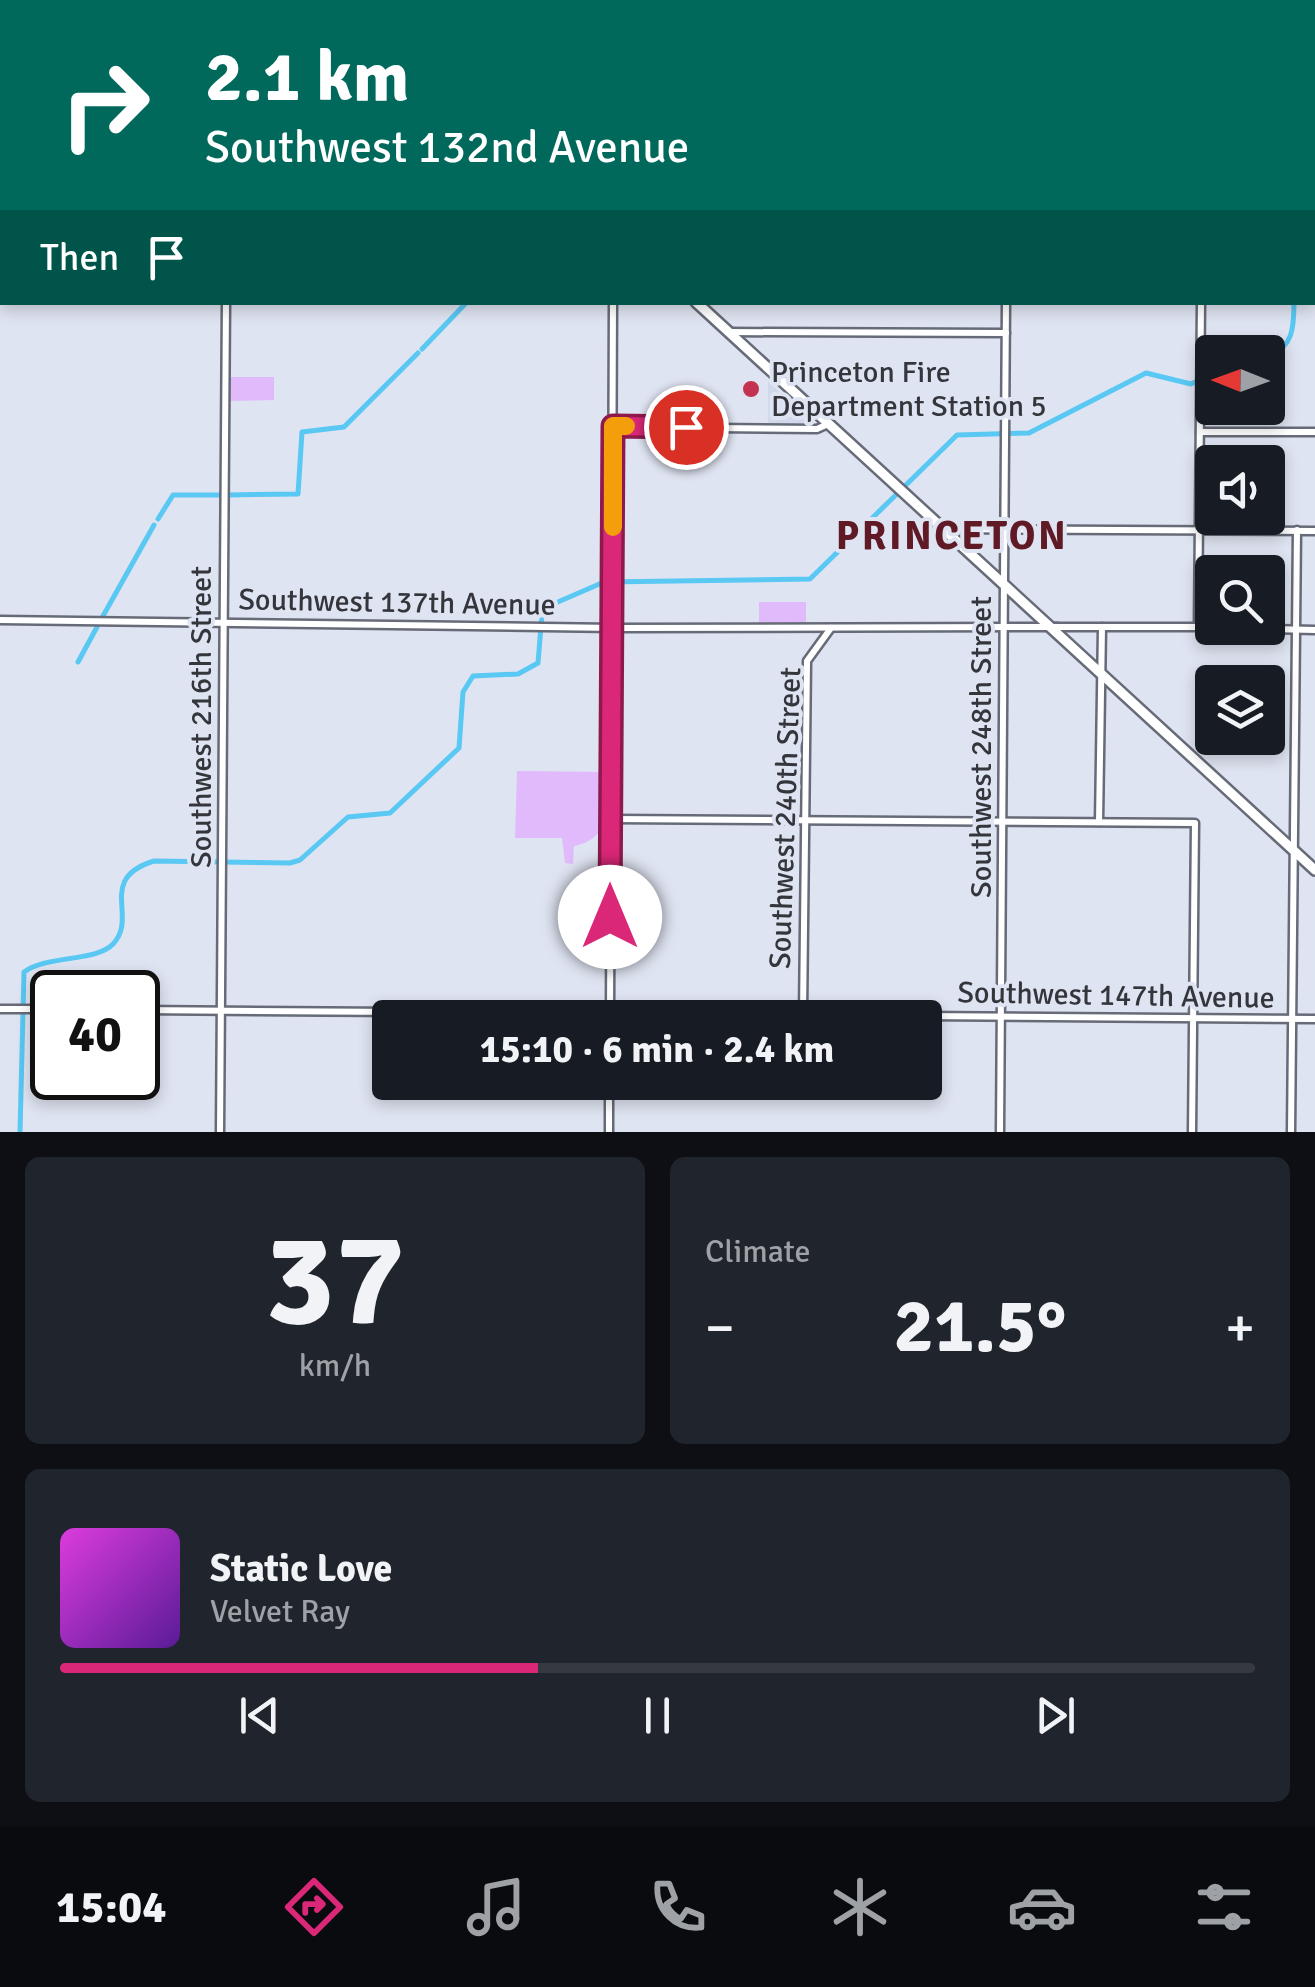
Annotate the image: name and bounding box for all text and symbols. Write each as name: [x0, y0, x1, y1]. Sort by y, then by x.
text: 2.1 km: [205, 34, 409, 120]
icon: right: [40, 40, 170, 170]
text: Southwest 132nd Avenue: [205, 120, 689, 175]
icon: arrive: [139, 230, 194, 285]
text: Then: [40, 234, 119, 281]
north arrow: [1195, 335, 1285, 425]
map controls: [1195, 335, 1285, 755]
place label: Princeton Fire Department Station 5: [771, 354, 1047, 425]
marker: Princeton Fire Department Station 5: [740, 378, 762, 400]
pin: [644, 385, 729, 470]
icon: arrive: [659, 400, 714, 455]
button: sound: [1195, 445, 1285, 535]
district label: PRINCETON: [836, 511, 1068, 561]
button: search: [1195, 555, 1285, 645]
street label: Southwest 216th Street: [183, 566, 220, 868]
street label: Southwest 137th Avenue: [238, 581, 556, 624]
street label: Southwest 248th Street: [963, 596, 1000, 898]
button: layers: [1195, 665, 1285, 755]
street label: Southwest 240th Street: [762, 667, 809, 969]
position arrow: [558, 865, 662, 969]
speed limit sign: 40: [30, 970, 160, 1100]
street label: Southwest 147th Avenue: [957, 974, 1275, 1017]
text: 15:10 · 6 min · 2.4 km: [480, 1026, 834, 1073]
text: 37: [265, 1201, 405, 1361]
text: Climate: [705, 1232, 811, 1271]
text: 21.5°: [894, 1280, 1067, 1373]
text: −: [705, 1294, 735, 1362]
text: +: [1225, 1294, 1255, 1362]
text: km/h: [299, 1346, 371, 1385]
text: Static Love: [210, 1545, 392, 1592]
text: Velvet Ray: [210, 1592, 350, 1631]
icon: previous: [232, 1688, 287, 1743]
icon: pause: [630, 1688, 685, 1743]
icon: next: [1028, 1688, 1083, 1743]
icon: directions: [279, 1872, 349, 1942]
icon: music: [461, 1872, 531, 1942]
icon: phone: [643, 1872, 713, 1942]
icon: climate: [825, 1872, 895, 1942]
icon: car: [1007, 1872, 1077, 1942]
icon: filters: [1189, 1872, 1259, 1942]
text: 15:04: [56, 1880, 166, 1935]

